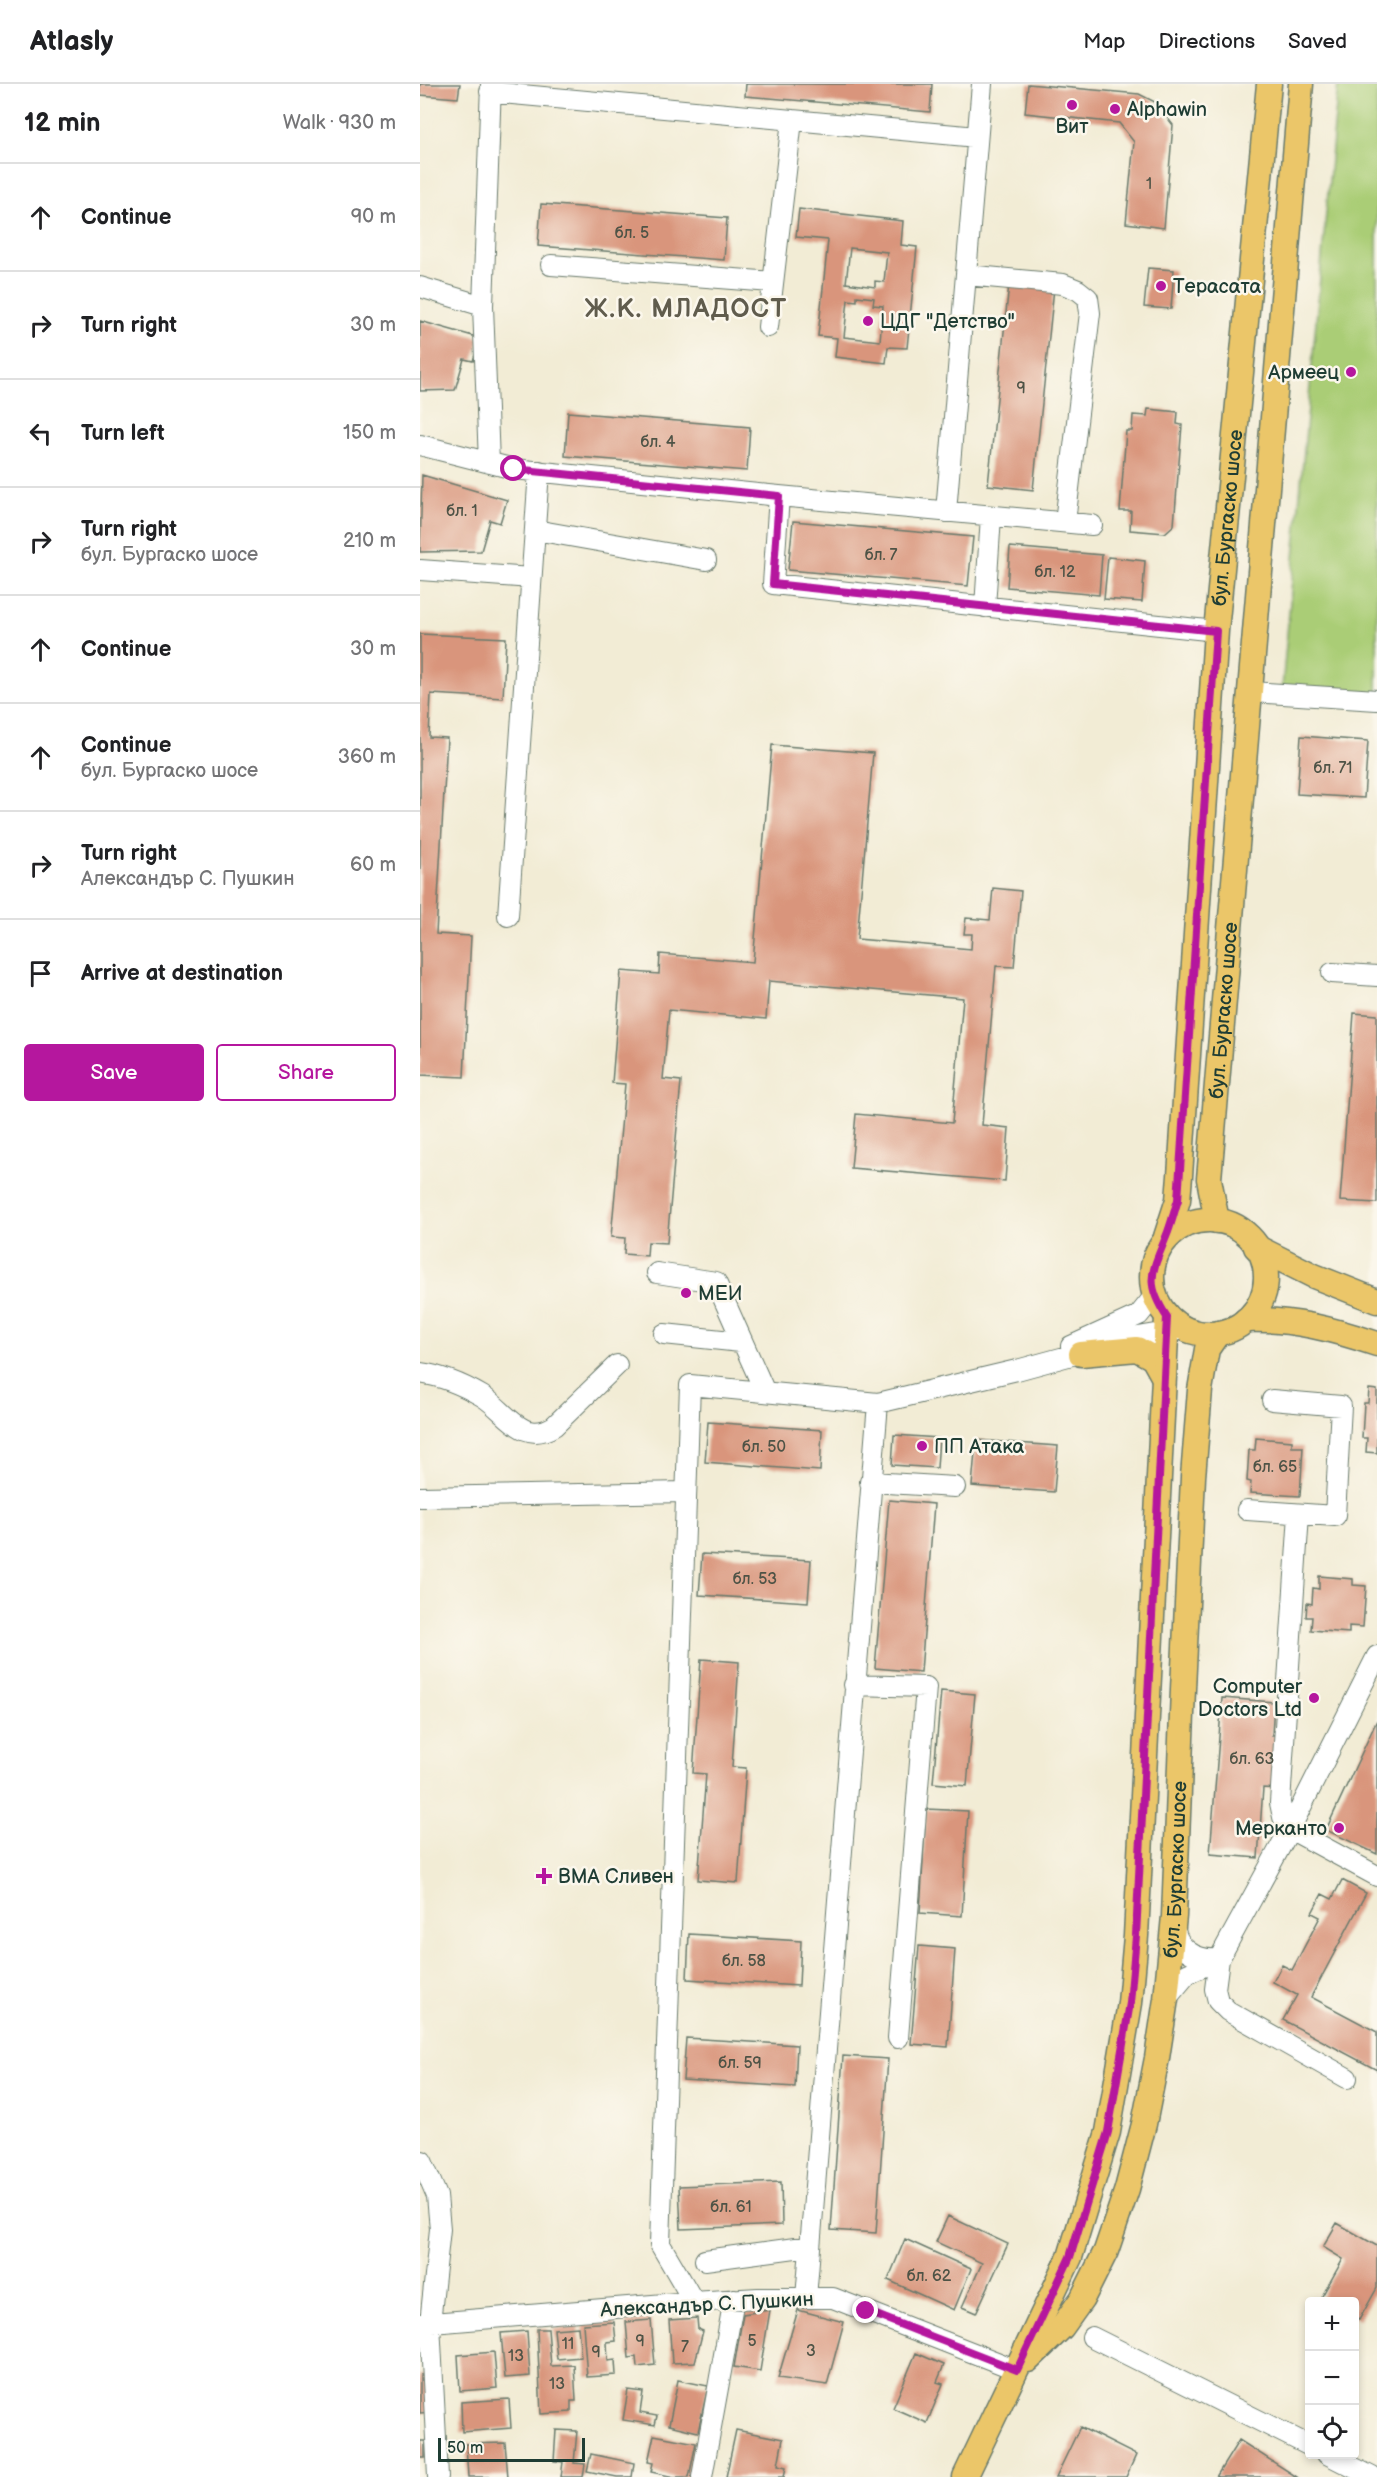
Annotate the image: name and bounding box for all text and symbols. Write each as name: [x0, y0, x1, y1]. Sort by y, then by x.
text: Atlasly: [30, 25, 113, 58]
text: Map: [1083, 29, 1126, 54]
text: Directions: [1159, 29, 1255, 54]
text: Saved: [1288, 29, 1347, 54]
marker: Вит: [1065, 98, 1079, 112]
place label: Alphawin: [1127, 98, 1207, 122]
marker: Alphawin: [1108, 102, 1122, 116]
text: 12 min: [24, 108, 101, 139]
text: Walk · 930 m: [283, 111, 396, 135]
place label: Вит: [1055, 115, 1089, 139]
house number: 1: [1146, 175, 1152, 194]
icon: ahead: [24, 201, 57, 234]
text: Continue: [81, 204, 171, 231]
text: 90 m: [351, 205, 396, 229]
house number: бл. 5: [615, 224, 649, 243]
place label: Терасата: [1173, 275, 1261, 299]
marker: Терасата: [1154, 279, 1168, 293]
district label: Ж.К. МЛАДОСТ: [585, 294, 787, 325]
icon: right: [24, 309, 57, 342]
place label: ЦДГ "Детство": [880, 310, 1015, 334]
text: Turn right: [81, 312, 177, 339]
text: 30 m: [350, 313, 396, 337]
marker: ЦДГ "Детство": [861, 314, 875, 328]
place label: Армеец: [1267, 361, 1339, 385]
marker: Армеец: [1344, 365, 1358, 379]
house number: 9: [1016, 379, 1026, 398]
icon: left: [24, 417, 57, 450]
text: Turn left: [81, 420, 165, 447]
text: 150 m: [343, 421, 396, 445]
street label: бул. Бургаско шосе: [1207, 428, 1248, 607]
house number: бл. 4: [640, 433, 676, 452]
route start: [500, 455, 526, 481]
house number: бл. 1: [446, 502, 478, 521]
text: Turn right: [81, 516, 177, 543]
icon: right: [24, 525, 57, 558]
text: 210 m: [343, 529, 396, 553]
text: бул. Бургаско шосе: [81, 543, 258, 567]
house number: бл. 7: [865, 546, 898, 565]
house number: бл. 12: [1035, 563, 1076, 582]
icon: ahead: [24, 633, 57, 666]
text: Continue: [81, 636, 171, 663]
text: 30 m: [350, 637, 396, 661]
text: Continue: [81, 732, 171, 759]
icon: ahead: [24, 741, 57, 774]
text: 360 m: [338, 745, 396, 769]
text: бул. Бургаско шосе: [81, 759, 258, 783]
house number: бл. 71: [1314, 759, 1352, 778]
text: Turn right: [81, 840, 177, 867]
icon: right: [24, 849, 57, 882]
text: 60 m: [350, 853, 396, 877]
text: Александър С. Пушкин: [81, 867, 295, 891]
street label: бул. Бургаско шосе: [1205, 921, 1244, 1100]
icon: arrive: [24, 957, 57, 990]
text: Arrive at destination: [81, 960, 283, 987]
button: Save: [24, 1044, 204, 1101]
button: Share: [216, 1044, 396, 1101]
place label: МЕИ: [698, 1282, 743, 1306]
marker: МЕИ: [679, 1286, 693, 1300]
place label: ПП Атака: [934, 1435, 1024, 1459]
house number: бл. 50: [742, 1438, 786, 1457]
marker: ПП Атака: [915, 1439, 929, 1453]
house number: бл. 65: [1253, 1458, 1297, 1477]
house number: бл. 53: [733, 1570, 777, 1589]
place label: Computer Doctors Ltd: [1198, 1675, 1303, 1722]
marker: Computer Doctors Ltd: [1307, 1691, 1321, 1705]
house number: бл. 63: [1230, 1750, 1275, 1769]
street label: бул. Бургаско шосе: [1159, 1780, 1192, 1959]
place label: Мерканто: [1235, 1817, 1327, 1841]
marker: Мерканто: [1332, 1821, 1346, 1835]
place label: ВМА Сливен: [558, 1865, 674, 1889]
marker: ВМА Сливен: [535, 1867, 553, 1885]
house number: бл. 58: [722, 1952, 766, 1971]
house number: бл. 59: [718, 2054, 762, 2073]
house number: бл. 61: [710, 2198, 752, 2217]
house number: бл. 62: [907, 2267, 952, 2286]
street label: Александър С. Пушкин: [599, 2287, 814, 2323]
route end: [852, 2297, 878, 2323]
map controls: [1305, 2297, 1359, 2459]
button: +: [1305, 2297, 1359, 2351]
house number: 9: [635, 2332, 645, 2351]
house number: 5: [747, 2332, 757, 2351]
house number: 11: [562, 2335, 574, 2354]
house number: 7: [681, 2338, 689, 2357]
house number: 3: [806, 2342, 816, 2361]
house number: 9: [591, 2343, 601, 2362]
house number: 13: [508, 2347, 524, 2366]
button: −: [1305, 2351, 1359, 2405]
house number: 13: [549, 2375, 565, 2394]
button: locate: [1305, 2405, 1359, 2459]
scale bar: [438, 2435, 585, 2462]
text: 50 m: [447, 2439, 483, 2458]

